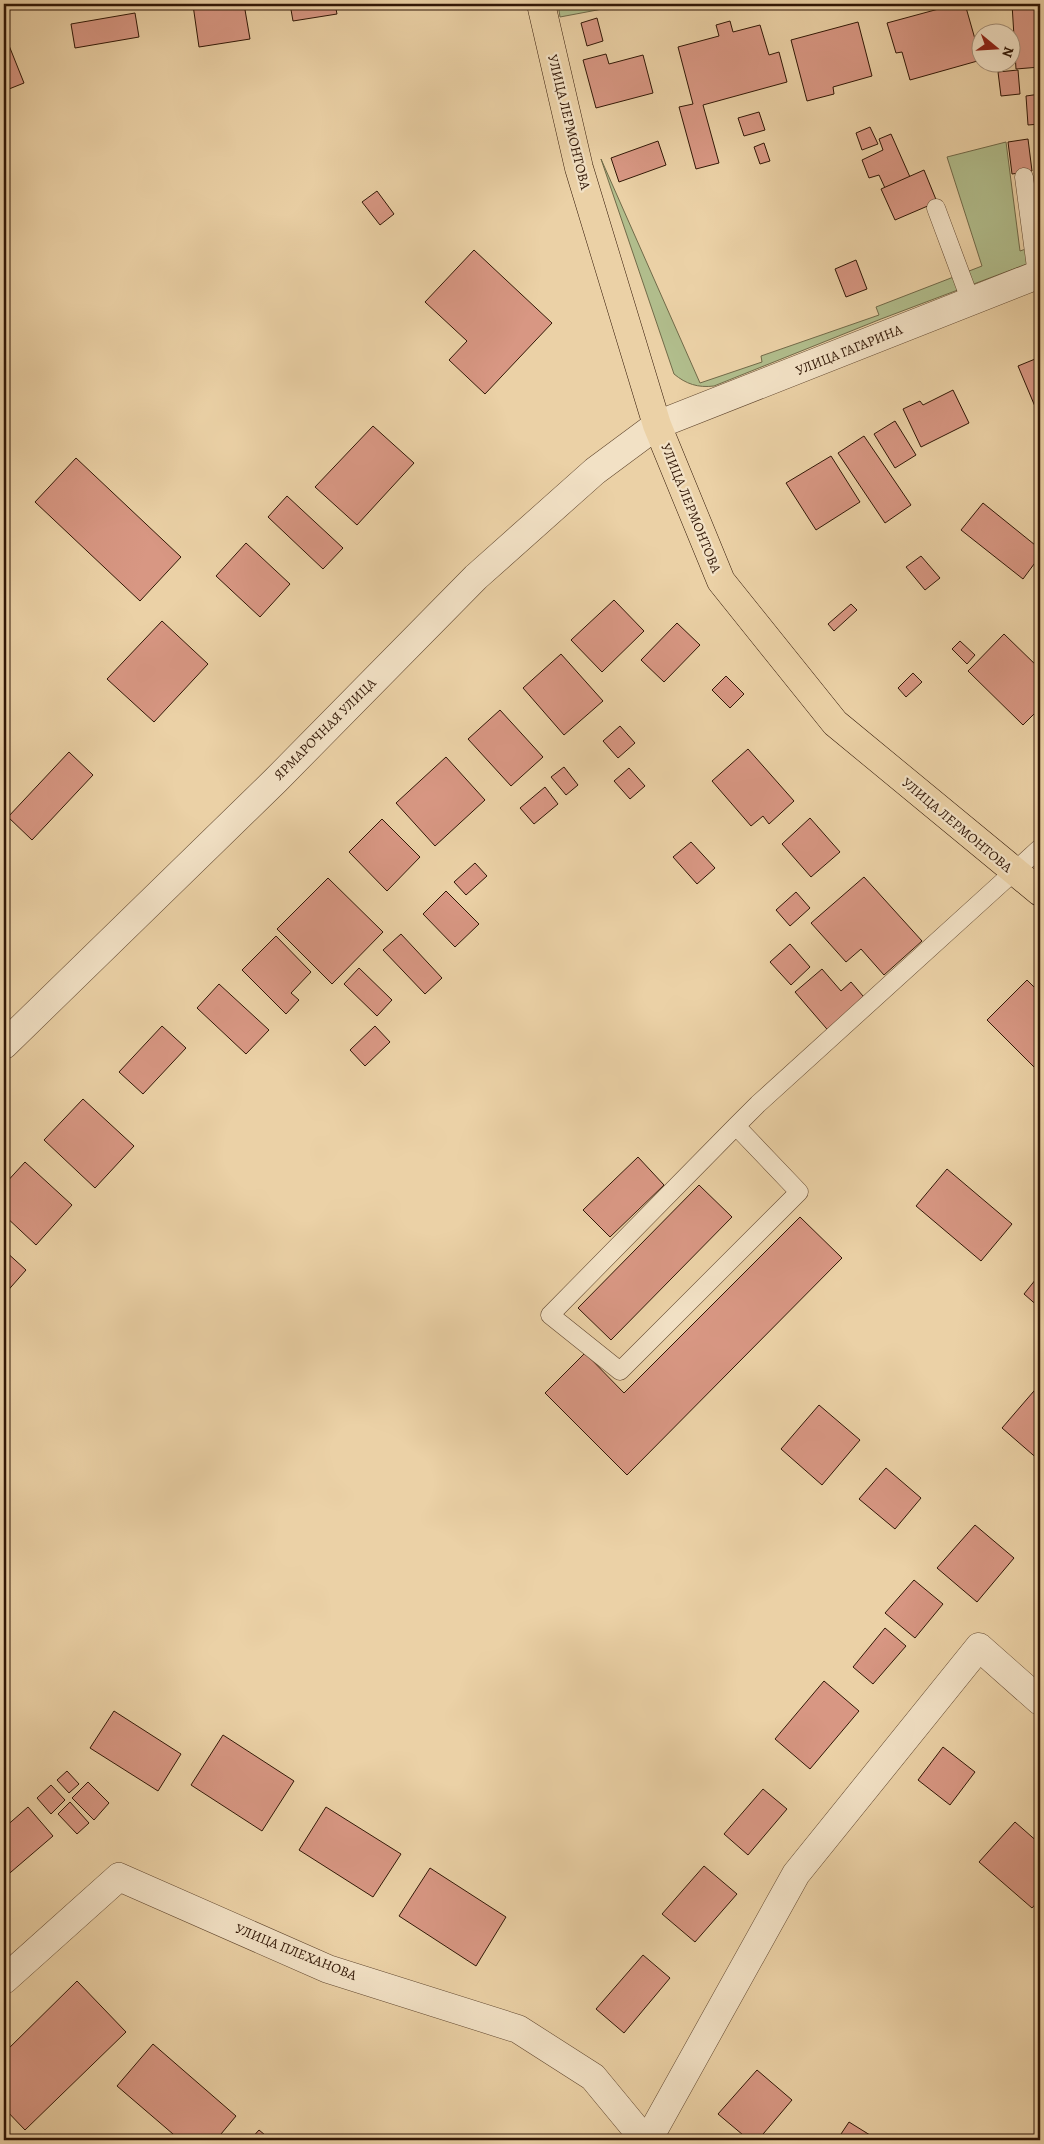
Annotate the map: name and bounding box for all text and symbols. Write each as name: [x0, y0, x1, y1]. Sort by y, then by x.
north arrow: [972, 22, 1022, 72]
text: N: [997, 44, 1018, 60]
street label: УЛИЦА ЛЕРМОНТОВА: [543, 52, 595, 192]
street label: УЛИЦА ГАГАРИНА: [793, 320, 906, 380]
street label: УЛИЦА ЛЕРМОНТОВА: [656, 440, 726, 577]
street label: ЯРМАРОЧНАЯ УЛИЦА: [270, 673, 381, 784]
street label: УЛИЦА ЛЕРМОНТОВА: [898, 773, 1017, 877]
street label: УЛИЦА ПЛЕХАНОВА: [232, 1919, 360, 1985]

